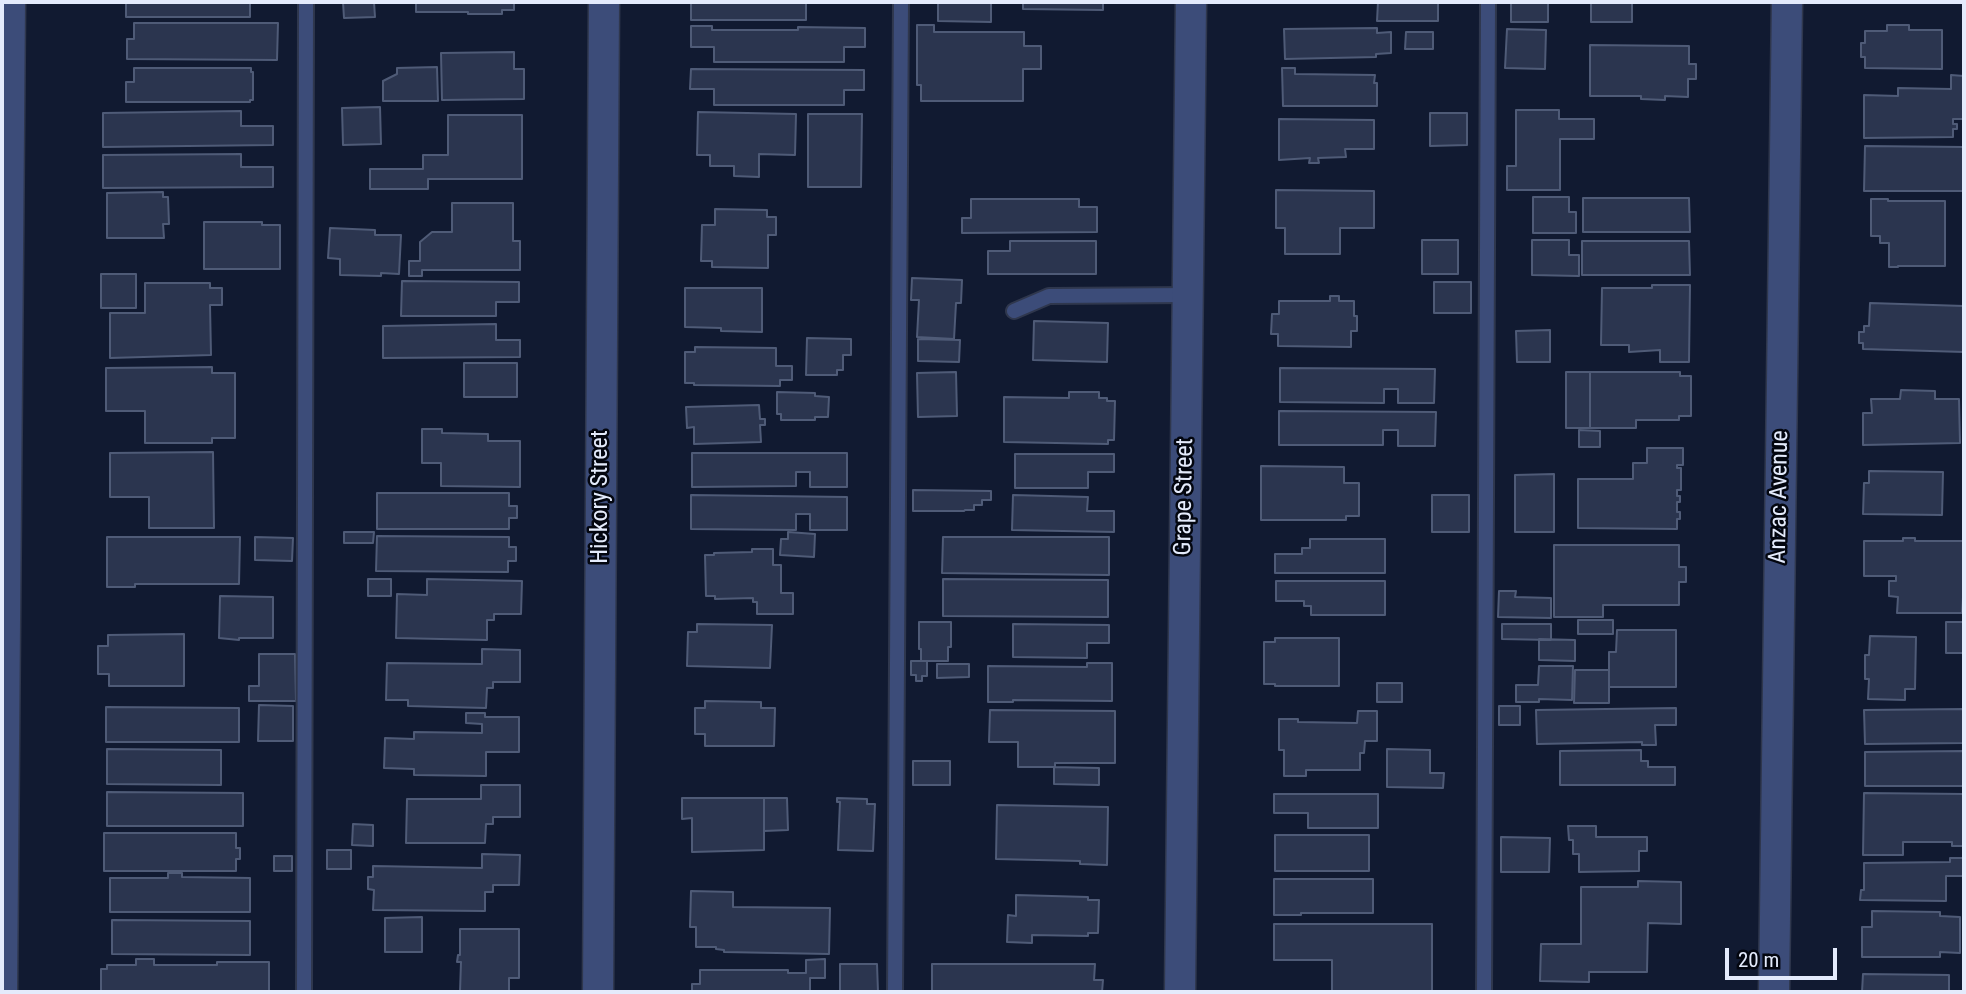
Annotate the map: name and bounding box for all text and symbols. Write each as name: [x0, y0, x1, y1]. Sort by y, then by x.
street label: Hickory Street: [587, 430, 615, 564]
street label: Anzac Avenue: [1764, 430, 1796, 564]
street label: Grape Street: [1170, 438, 1200, 556]
scale bar: [1728, 934, 1840, 978]
text: 20 m: [1738, 948, 1779, 972]

